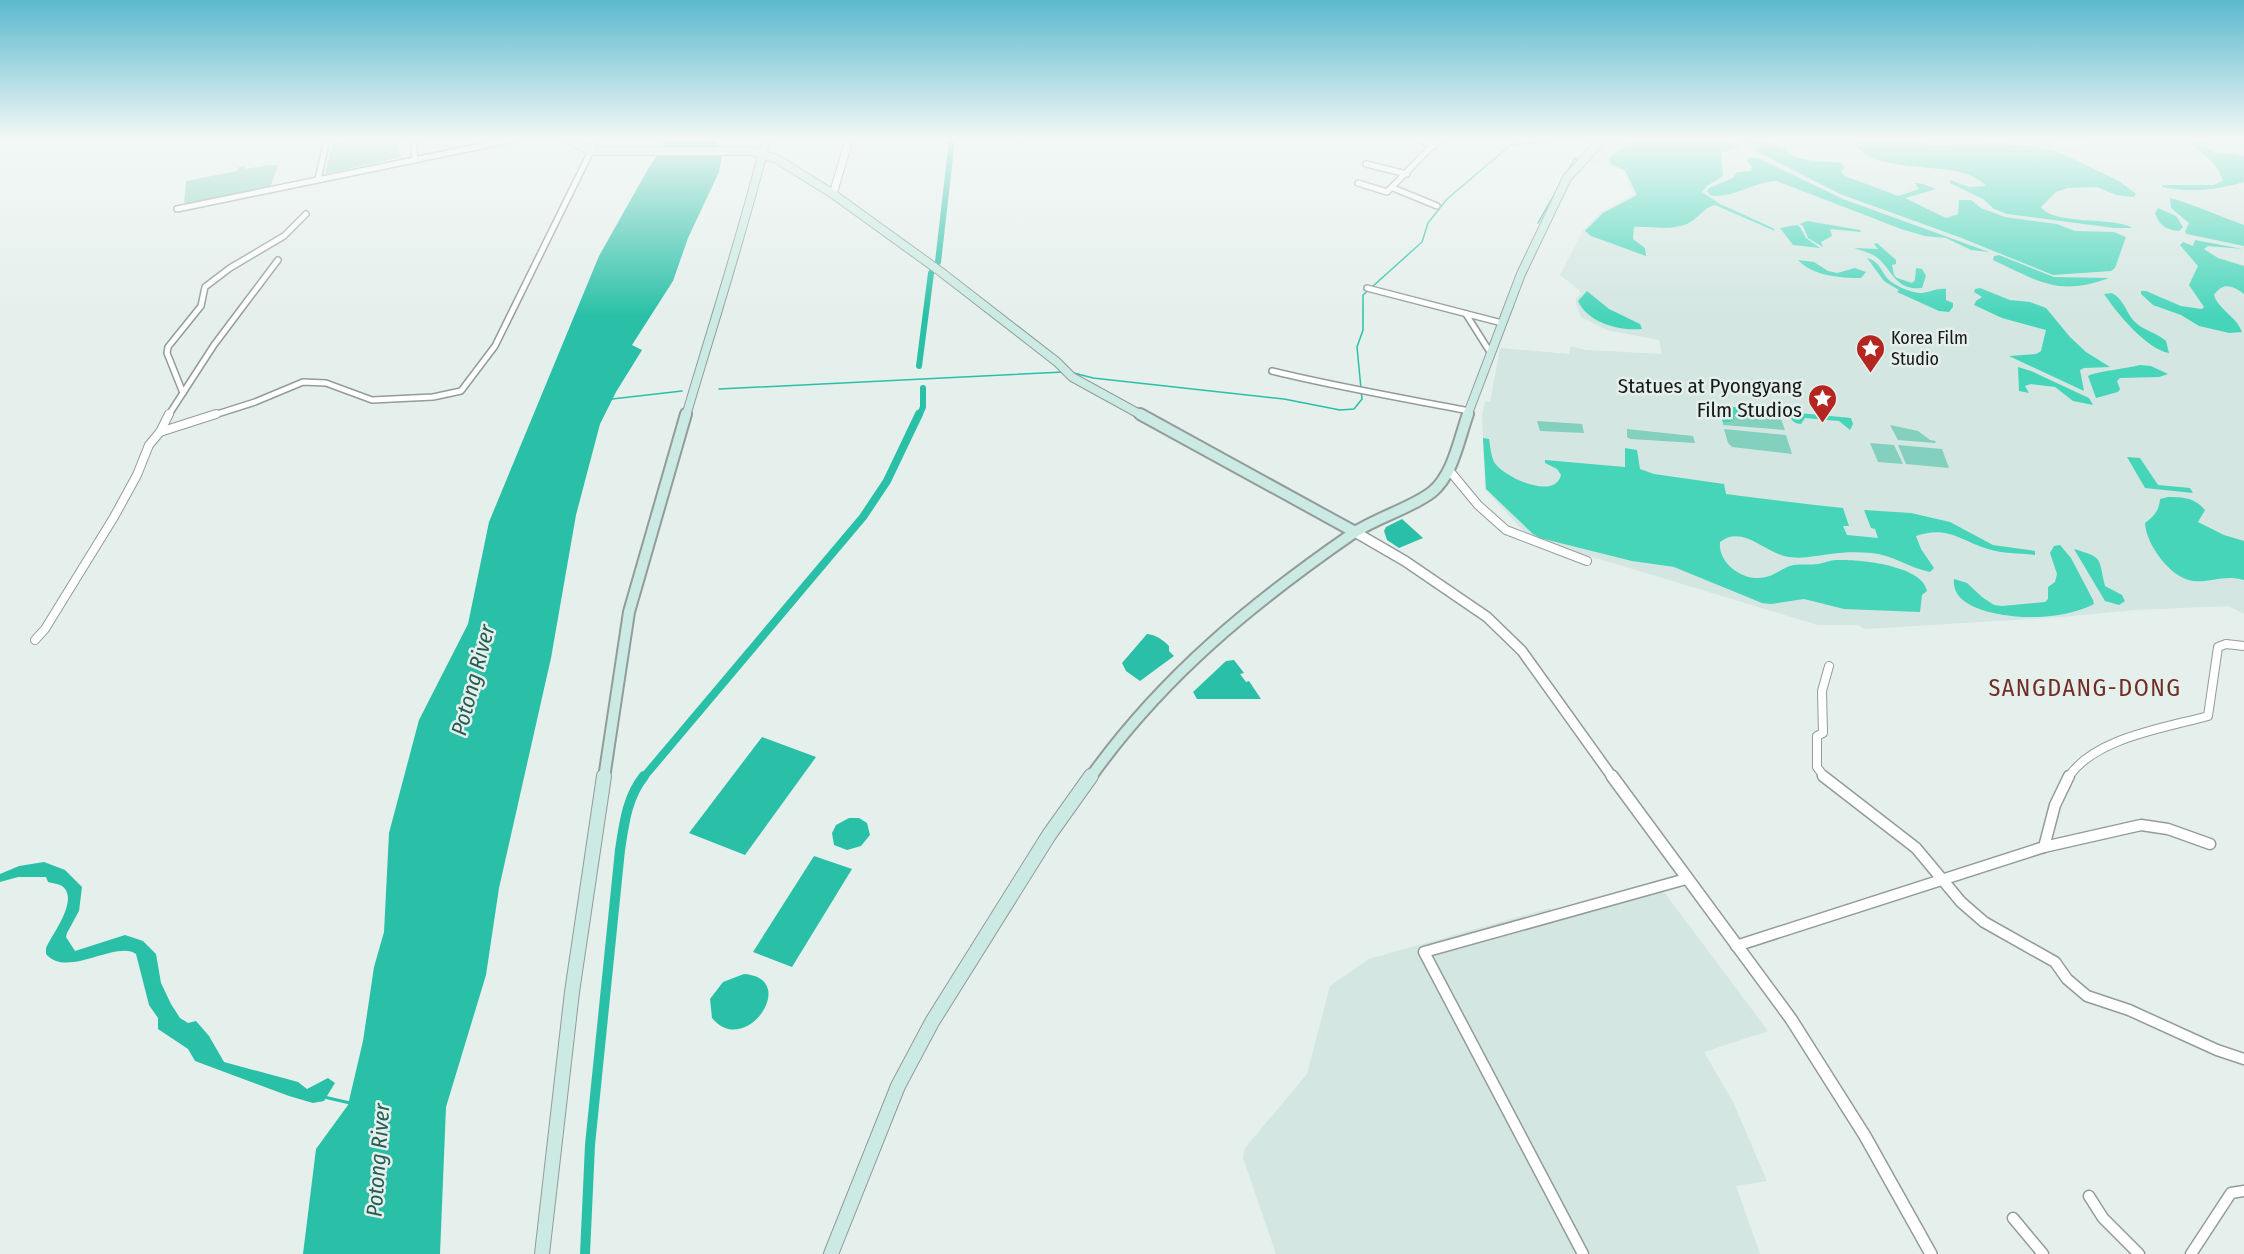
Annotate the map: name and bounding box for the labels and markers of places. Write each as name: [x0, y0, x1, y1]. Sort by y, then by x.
place label: Korea Film Studio: [1891, 327, 1968, 370]
place icon: Korea Film Studio: [1854, 332, 1886, 374]
place label: Statues at Pyongyang Film Studios: [1618, 373, 1802, 423]
place icon: Statues at Pyongyang Film Studios: [1807, 382, 1839, 424]

